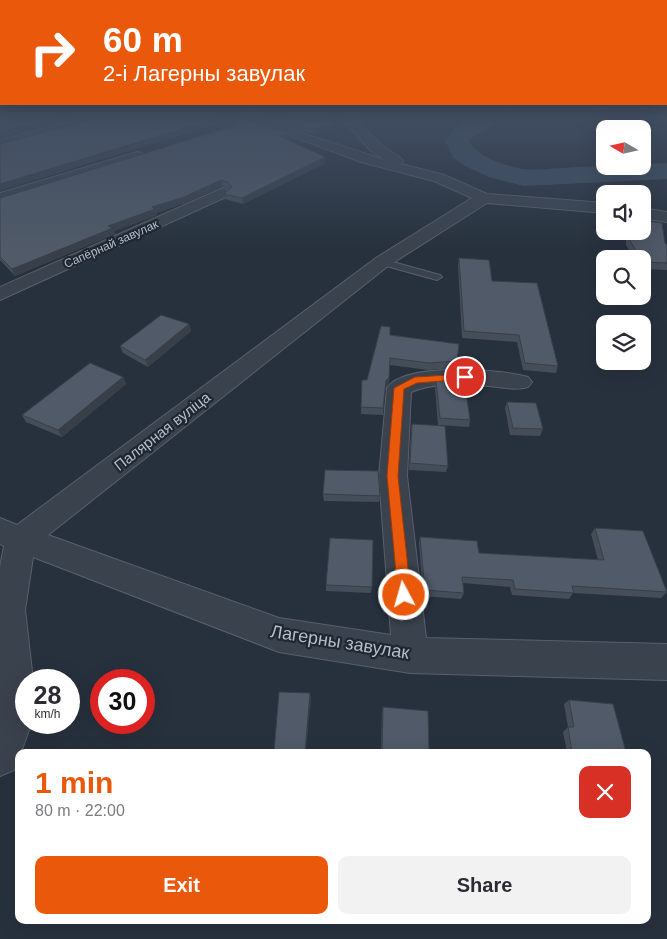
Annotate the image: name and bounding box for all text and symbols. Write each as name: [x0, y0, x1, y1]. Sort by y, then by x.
icon: right: [20, 20, 85, 85]
text: 60 m: [103, 20, 183, 59]
text: 2-і Лагерны завулак: [103, 61, 305, 86]
north arrow: [596, 120, 651, 175]
map controls: [596, 120, 651, 370]
button: sound: [596, 185, 651, 240]
street label: Сапёрнай завулак: [62, 217, 161, 271]
button: search: [596, 250, 651, 305]
button: layers: [596, 315, 651, 370]
pin: [444, 356, 486, 398]
icon: arrive: [451, 363, 479, 391]
street label: Палярная вуліца: [111, 388, 214, 474]
position arrow: [377, 568, 429, 620]
street label: Лагерны завулак: [269, 621, 411, 663]
speed limit sign: 30: [90, 669, 155, 734]
text: 28: [34, 681, 61, 709]
text: km/h: [34, 707, 61, 721]
text: 1 min: [35, 766, 113, 799]
button: close: [579, 766, 631, 818]
text: 80 m · 22:00: [35, 802, 125, 819]
button: Exit: [35, 856, 328, 914]
button: Share: [338, 856, 631, 914]

